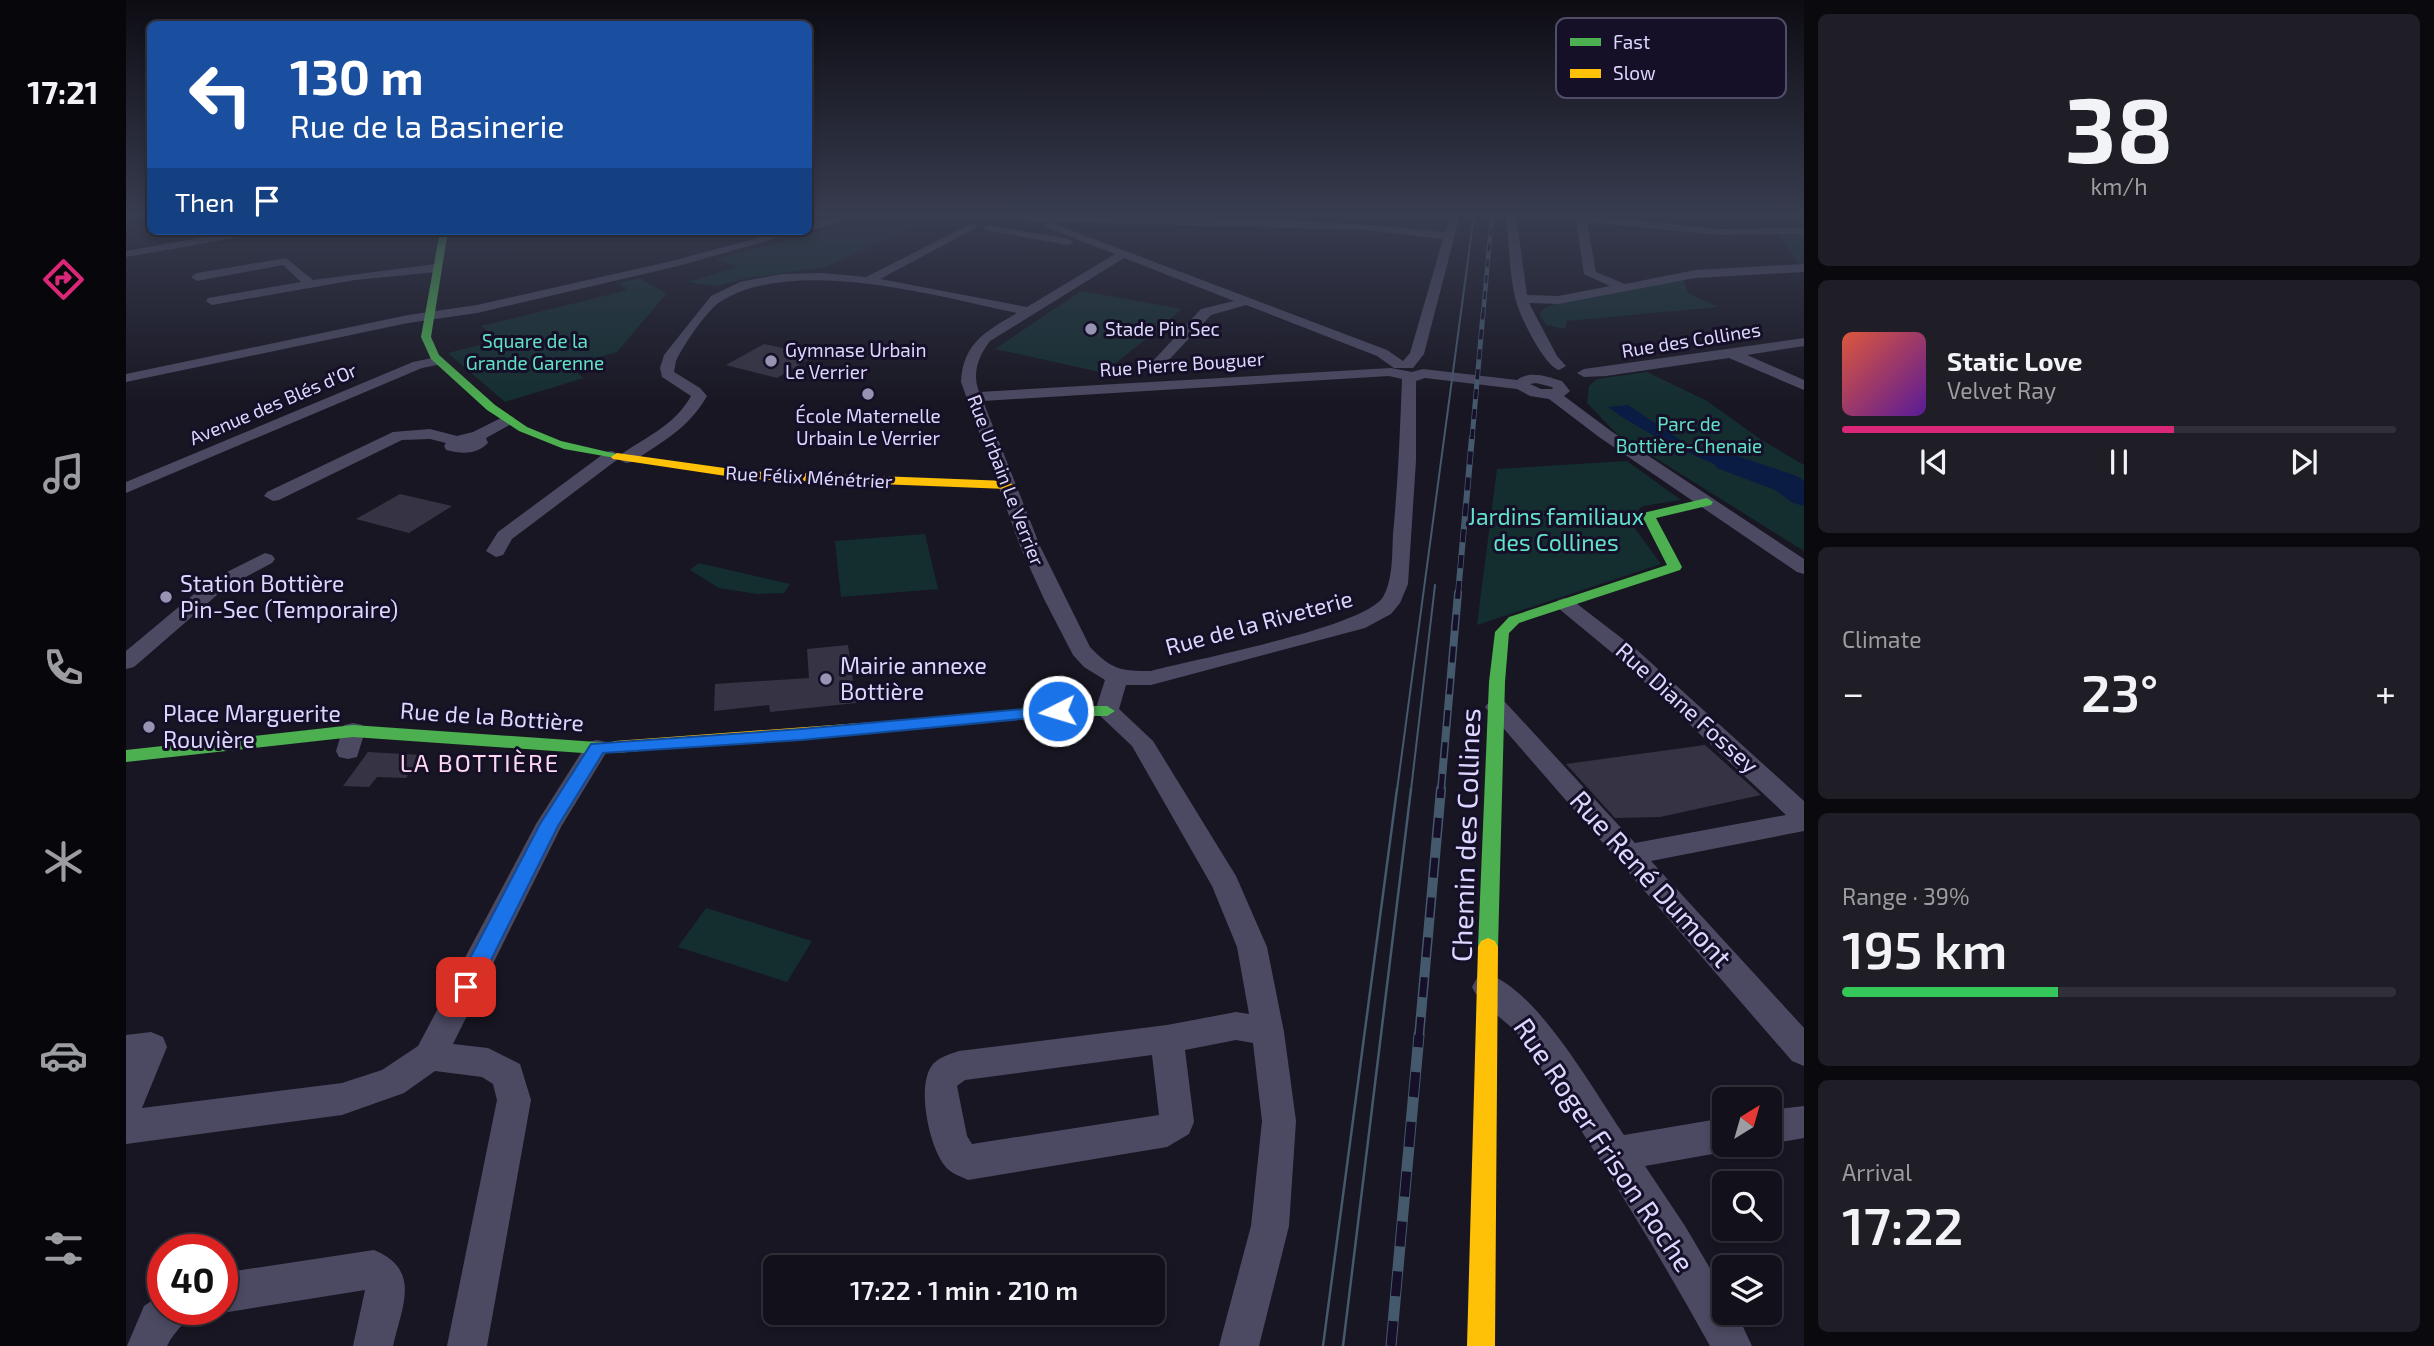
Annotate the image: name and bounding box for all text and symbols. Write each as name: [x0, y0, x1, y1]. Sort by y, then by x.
legend: [1556, 18, 1786, 98]
text: Fast: [1613, 30, 1650, 53]
text: 130 m: [290, 46, 424, 105]
icon: left: [175, 49, 266, 140]
text: Slow: [1613, 61, 1656, 84]
text: 17:21: [27, 72, 99, 110]
text: 38: [2065, 72, 2173, 181]
text: Rue de la Basinerie: [290, 106, 565, 144]
text: km/h: [2090, 172, 2148, 200]
icon: arrive: [248, 182, 286, 220]
text: Then: [175, 186, 234, 217]
icon: directions: [39, 255, 88, 304]
place label: Stade Pin Sec: [1105, 317, 1220, 340]
street label: Rue des Collines: [1620, 317, 1762, 362]
marker: Stade Pin Sec: [1083, 321, 1099, 337]
park label: Square de la Grande Garenne: [466, 329, 604, 374]
place label: Gymnase Urbain Le Verrier: [785, 338, 926, 383]
text: Static Love: [1947, 345, 2083, 376]
street label: Rue Pierre Bouguer: [1099, 346, 1266, 381]
marker: Gymnase Urbain Le Verrier: [763, 353, 779, 369]
street label: Avenue des Blés d'Or: [186, 358, 360, 449]
text: Velvet Ray: [1947, 376, 2056, 404]
marker: École Maternelle Urbain Le Verrier: [860, 386, 876, 402]
street label: Rue Urbain Le Verrier: [963, 391, 1050, 569]
place label: École Maternelle Urbain Le Verrier: [795, 404, 941, 449]
park label: Parc de Bottière-Chenaie: [1616, 412, 1762, 457]
icon: previous: [1915, 443, 1953, 481]
icon: pause: [2100, 443, 2138, 481]
icon: next: [2285, 443, 2323, 481]
icon: music: [39, 449, 88, 498]
street label: Rue Félix Ménétrier: [725, 461, 894, 492]
park label: Jardins familiaux des Collines: [1468, 502, 1644, 556]
place label: Station Bottière Pin-Sec (Temporaire): [180, 569, 398, 623]
street label: Rue de la Riveterie: [1162, 584, 1355, 661]
marker: Station Bottière Pin-Sec (Temporaire): [158, 589, 174, 605]
text: Climate: [1842, 625, 1922, 653]
street label: Rue Diane Fossey: [1611, 636, 1765, 779]
icon: phone: [39, 643, 88, 692]
place label: Mairie annexe Bottière: [840, 651, 987, 705]
text: 23°: [2081, 660, 2158, 722]
text: −: [1842, 669, 1864, 715]
text: +: [2375, 669, 2396, 715]
marker: Mairie annexe Bottière: [818, 671, 834, 687]
position arrow: [1021, 674, 1095, 748]
street label: Rue de la Bottière: [399, 696, 585, 736]
place label: Place Marguerite Rouvière: [163, 699, 341, 753]
street label: Chemin des Collines: [1444, 708, 1486, 962]
marker: Place Marguerite Rouvière: [141, 719, 157, 735]
district label: LA BOTTIÈRE: [400, 748, 560, 777]
street label: Rue René Dumont: [1563, 783, 1740, 974]
icon: climate: [39, 837, 88, 886]
text: Range · 39%: [1842, 882, 1970, 910]
text: 195 km: [1842, 917, 2007, 979]
pin: [436, 957, 496, 1017]
icon: arrive: [447, 968, 485, 1006]
street label: Rue Roger Frison Roche: [1507, 1011, 1702, 1278]
icon: car: [39, 1031, 88, 1080]
north arrow: [1712, 1087, 1782, 1157]
map controls: [1712, 1087, 1782, 1325]
text: Arrival: [1842, 1158, 1912, 1186]
button: search: [1712, 1171, 1782, 1241]
text: 17:22: [1842, 1193, 1963, 1255]
icon: filters: [39, 1224, 88, 1273]
speed limit sign: 40: [147, 1234, 238, 1325]
button: layers: [1712, 1255, 1782, 1325]
text: 17:22 · 1 min · 210 m: [850, 1274, 1078, 1305]

